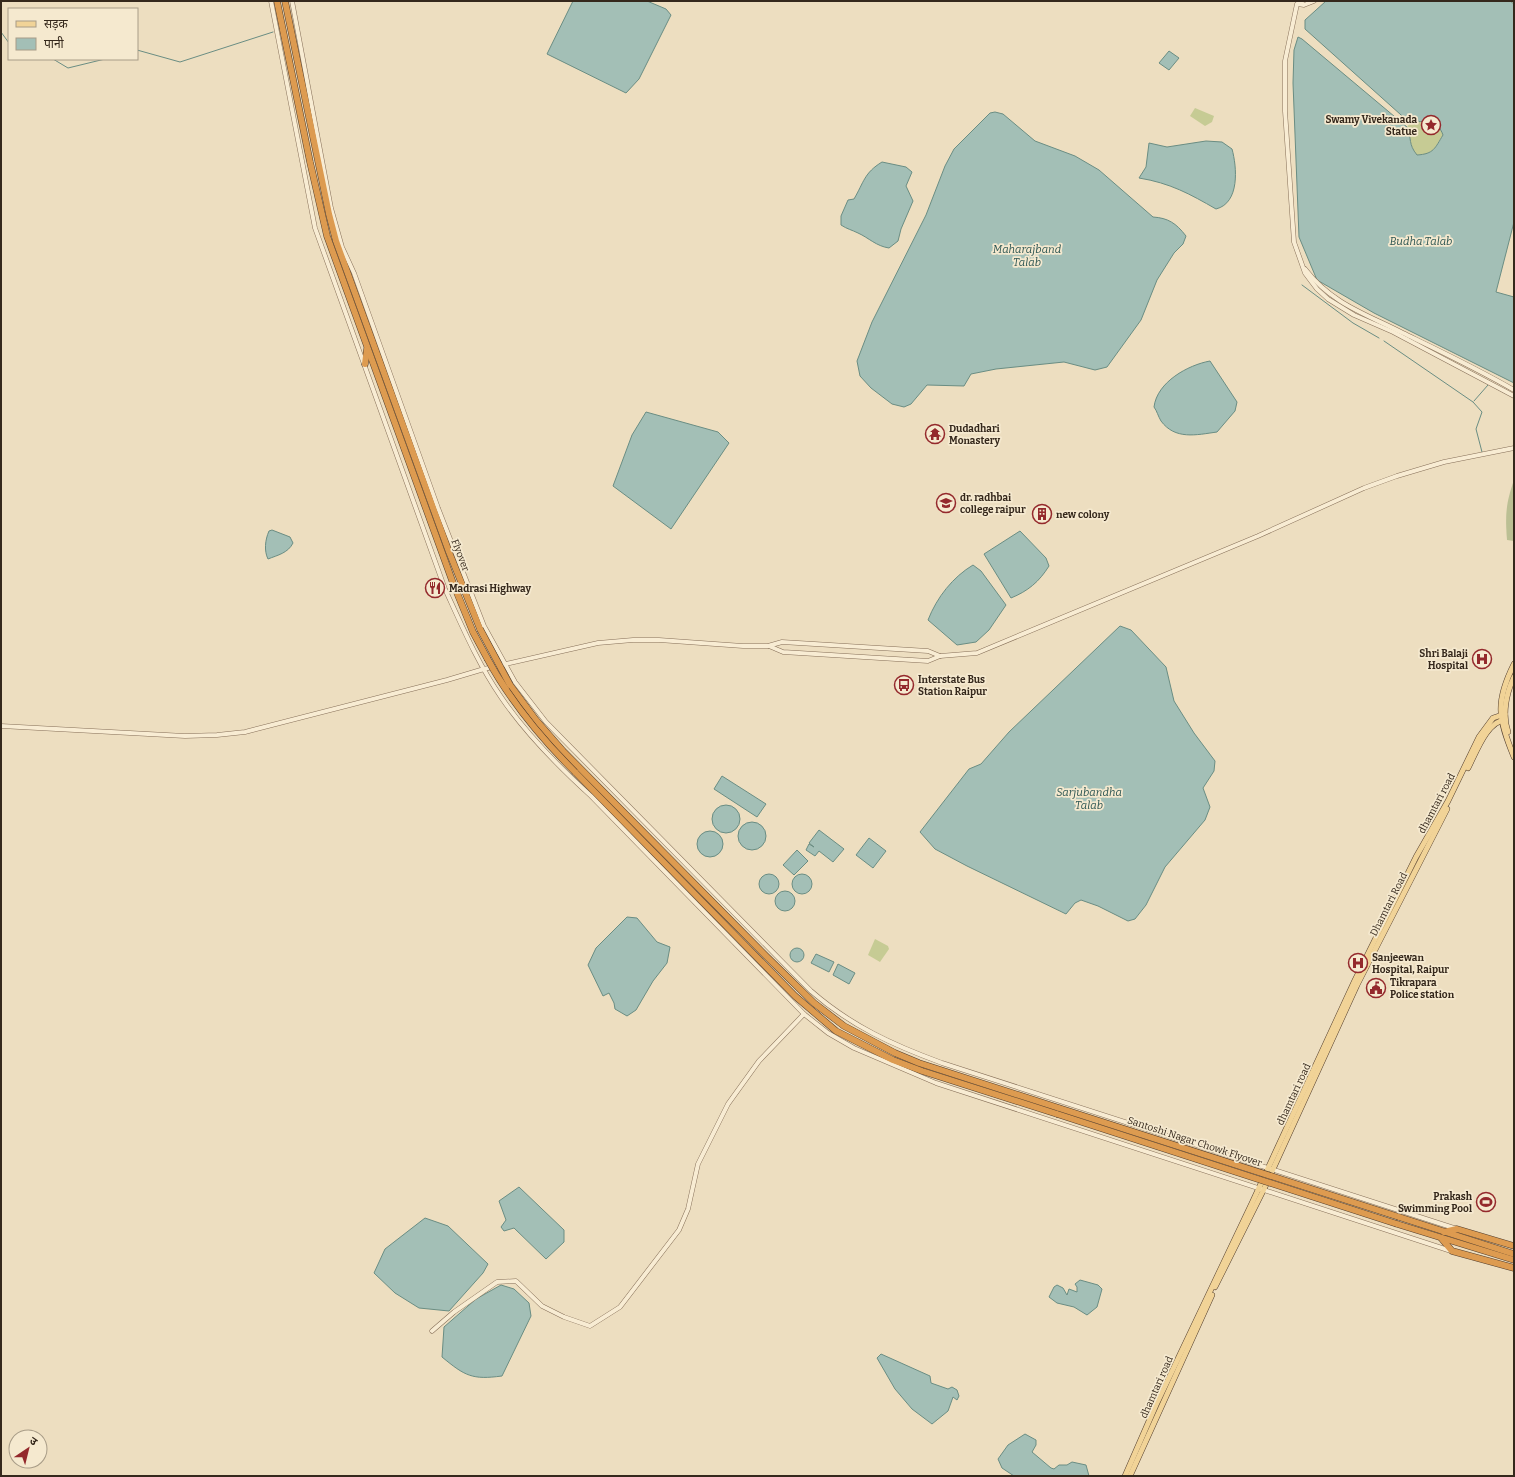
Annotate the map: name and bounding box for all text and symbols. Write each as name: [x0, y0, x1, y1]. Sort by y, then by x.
legend: [8, 8, 138, 60]
text: सड़क: [44, 17, 69, 31]
text: पानी: [44, 36, 65, 51]
place label: Swamy Vivekanada Statue: [1325, 114, 1418, 138]
place icon: Swamy Vivekanada Statue: [1420, 114, 1442, 136]
water label: Budha Talab: [1390, 235, 1452, 248]
water label: Maharajband Talab: [993, 243, 1062, 269]
temple icon: Dudadhari Monastery: [924, 423, 946, 445]
place label: Dudadhari Monastery: [949, 423, 1001, 447]
school or university icon: dr. radhbai college raipur: [935, 492, 957, 514]
place label: dr. radhbai college raipur: [960, 492, 1026, 516]
building icon: new colony: [1031, 503, 1053, 525]
place label: new colony: [1056, 509, 1110, 521]
street label: Flyover: [448, 537, 472, 574]
restaurant icon: Madrasi Highway: [424, 577, 446, 599]
place label: Madrasi Highway: [449, 583, 531, 595]
place label: Shri Balaji Hospital: [1419, 648, 1469, 672]
hospital icon: Shri Balaji Hospital: [1471, 648, 1493, 670]
bus stop icon: Interstate Bus Station Raipur: [893, 674, 915, 696]
place label: Interstate Bus Station Raipur: [918, 674, 987, 698]
street label: dhamtari road: [1416, 771, 1458, 836]
water label: Sarjubandha Talab: [1056, 786, 1122, 812]
street label: Dhamtari Road: [1368, 870, 1410, 938]
hospital icon: Sanjeewan Hospital, Raipur: [1347, 952, 1369, 974]
place label: Sanjeewan Hospital, Raipur: [1372, 952, 1449, 976]
public building icon: Tikrapara Police station: [1365, 977, 1387, 999]
place label: Tikrapara Police station: [1390, 977, 1455, 1001]
street label: dhamtari road: [1274, 1062, 1313, 1127]
street label: Santoshi Nagar Chowk Flyover: [1126, 1115, 1264, 1170]
place label: Prakash Swimming Pool: [1398, 1191, 1473, 1215]
sports icon: Prakash Swimming Pool: [1475, 1191, 1497, 1213]
street label: dhamtari road: [1138, 1354, 1176, 1420]
north arrow: [8, 1429, 48, 1469]
text: उ: [27, 1434, 40, 1449]

